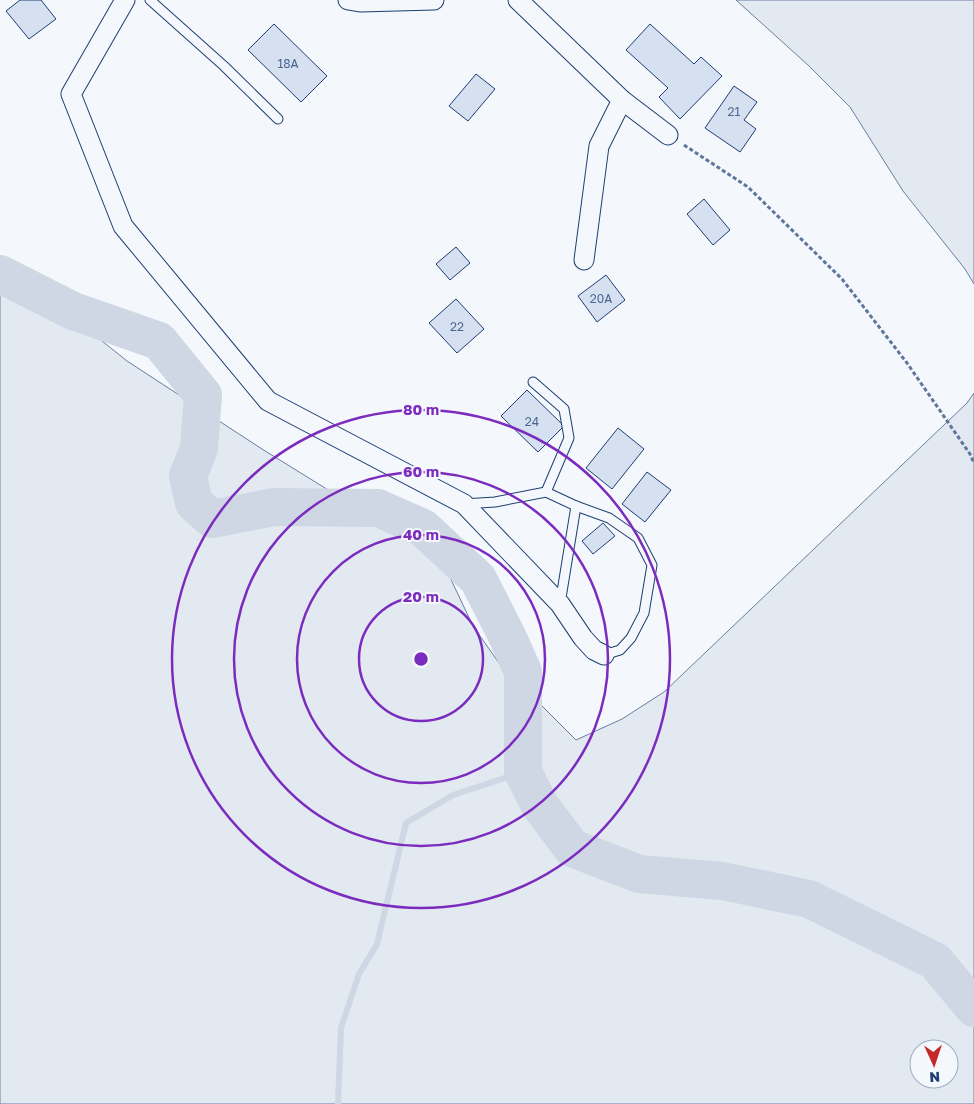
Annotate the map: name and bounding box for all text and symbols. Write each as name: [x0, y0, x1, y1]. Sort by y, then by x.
house number: 18А: [277, 56, 299, 71]
house number: 21: [728, 104, 741, 119]
house number: 20А: [590, 291, 612, 306]
house number: 22: [450, 319, 464, 334]
text: 80 m: [403, 400, 439, 418]
house number: 24: [525, 414, 539, 429]
text: 60 m: [403, 462, 439, 480]
text: 40 m: [403, 525, 439, 543]
text: 20 m: [403, 587, 439, 605]
centre of rings: [412, 650, 430, 668]
north arrow: [909, 1039, 959, 1089]
text: N: [929, 1069, 940, 1086]

